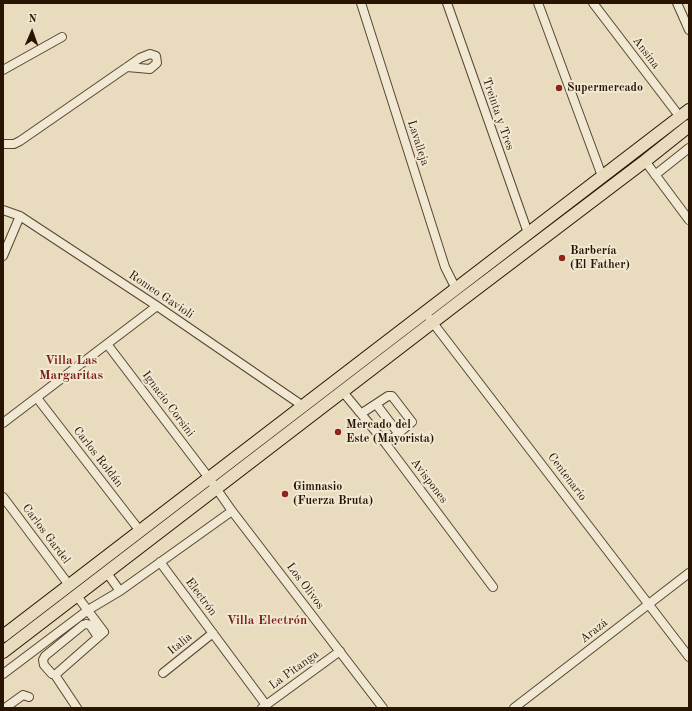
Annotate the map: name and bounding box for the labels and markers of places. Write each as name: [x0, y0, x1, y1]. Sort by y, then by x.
place label: Supermercado: [567, 81, 643, 95]
marker: Supermercado: [554, 83, 564, 93]
place label: Barbería (El Father): [570, 244, 630, 272]
marker: Barbería (El Father): [557, 253, 567, 263]
place label: Mercado del Este (Mayorista): [346, 418, 434, 446]
marker: Mercado del Este (Mayorista): [333, 427, 343, 437]
place label: Gimnasio (Fuerza Bruta): [293, 480, 373, 508]
marker: Gimnasio (Fuerza Bruta): [280, 489, 290, 499]

